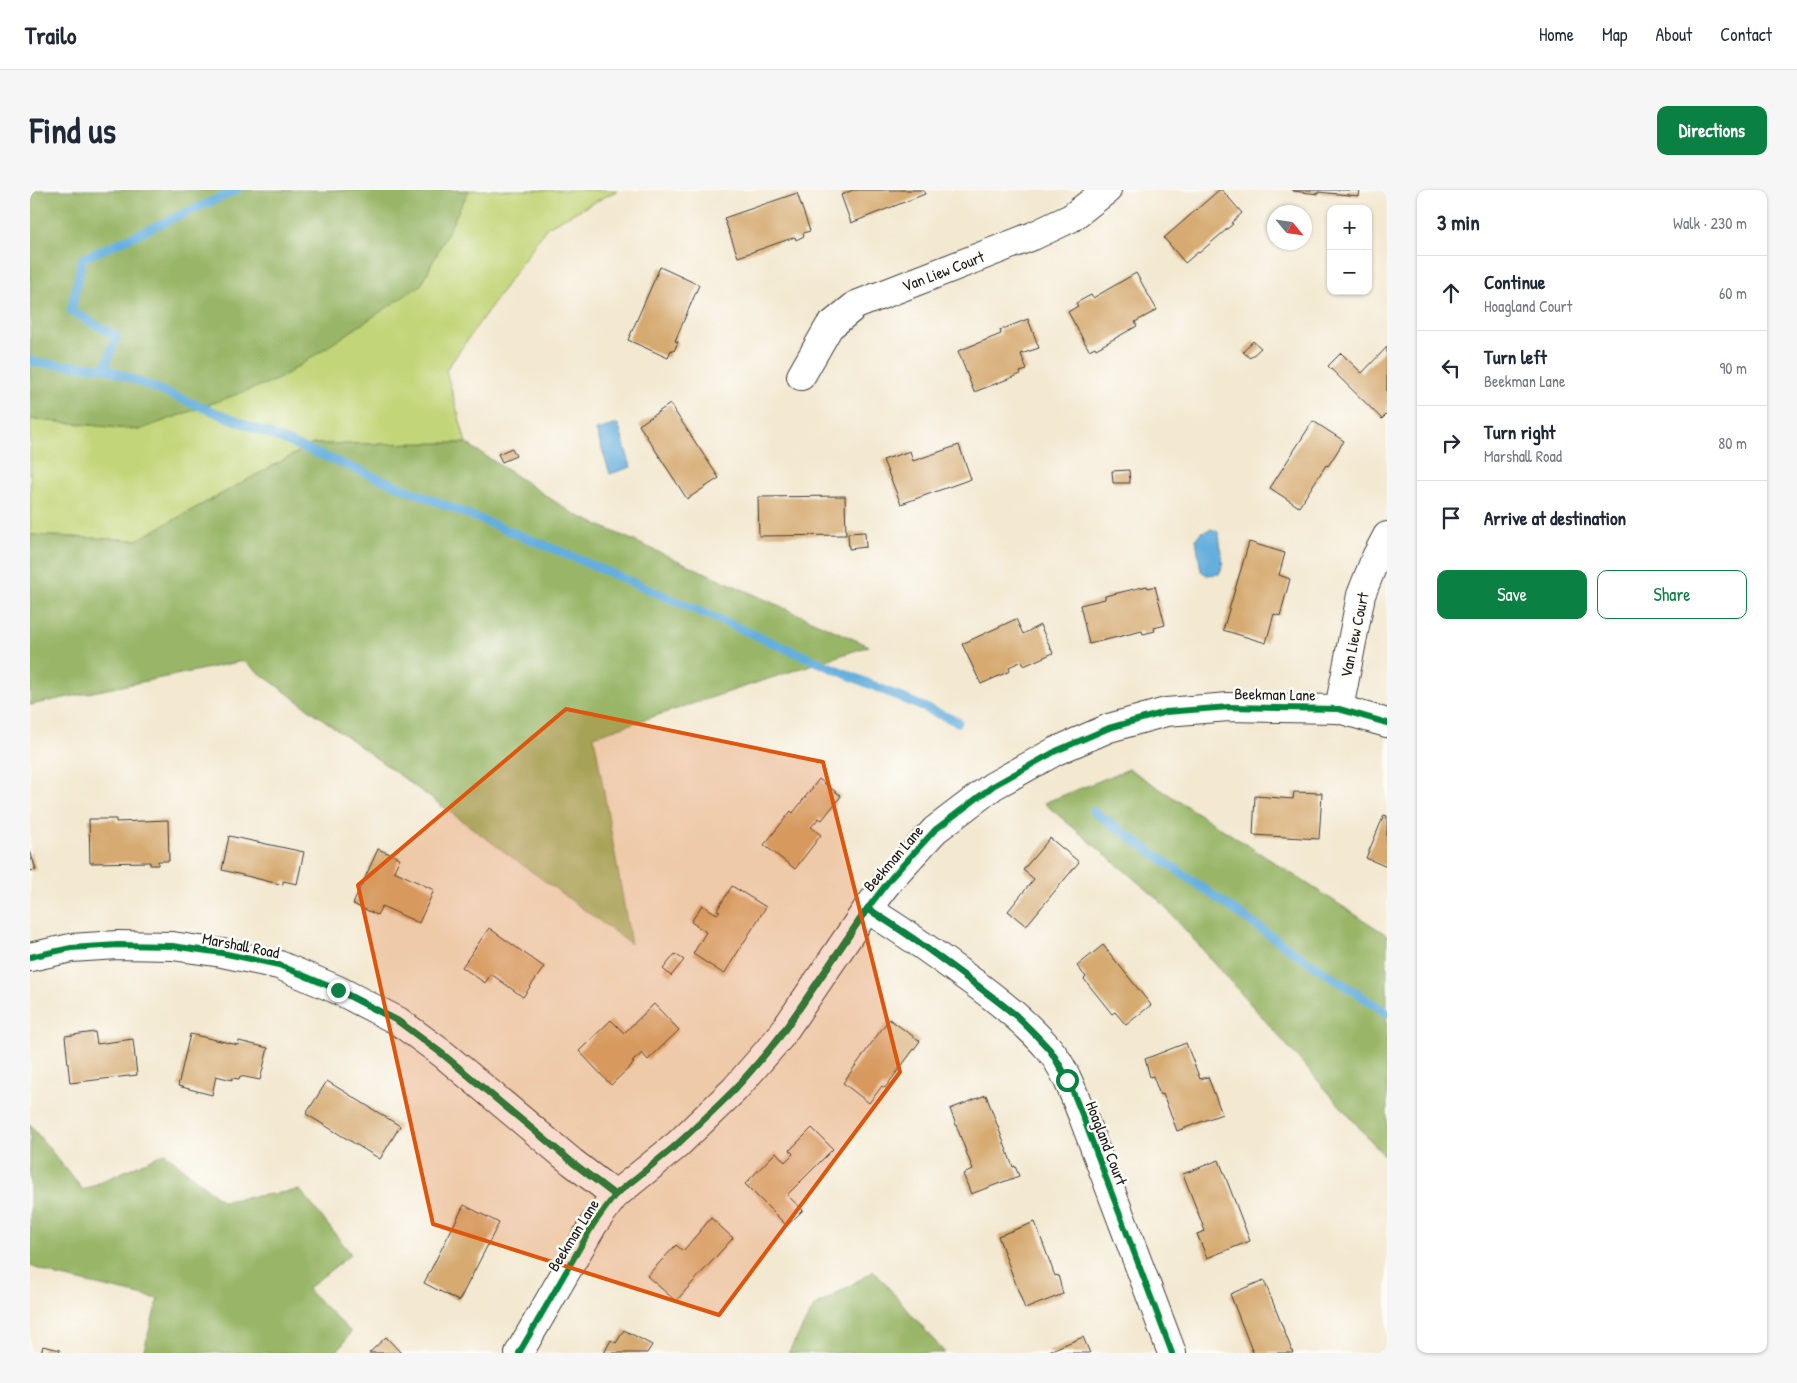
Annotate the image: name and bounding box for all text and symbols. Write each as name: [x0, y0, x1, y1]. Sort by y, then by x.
text: Trailo: [25, 19, 76, 51]
text: Home: [1539, 22, 1574, 47]
text: Map: [1602, 22, 1627, 47]
text: About: [1655, 22, 1692, 47]
text: Contact: [1720, 22, 1772, 47]
button: Directions: [1657, 106, 1767, 155]
text: Find us: [30, 107, 116, 154]
north arrow: [1267, 205, 1312, 250]
map controls: [1327, 205, 1372, 295]
button: +: [1327, 205, 1372, 250]
text: 3 min: [1437, 208, 1480, 237]
text: Walk · 230 m: [1673, 212, 1747, 234]
street label: Van Liew Court: [899, 245, 988, 297]
button: −: [1327, 250, 1372, 295]
text: Continue: [1484, 269, 1545, 295]
icon: ahead: [1437, 279, 1465, 307]
text: 60 m: [1719, 282, 1747, 304]
text: Hoagland Court: [1484, 295, 1572, 317]
text: Turn left: [1484, 344, 1547, 370]
icon: left: [1437, 354, 1465, 382]
text: 90 m: [1719, 357, 1747, 379]
text: Beekman Lane: [1484, 370, 1565, 392]
text: Turn right: [1484, 419, 1555, 445]
icon: right: [1437, 429, 1465, 457]
text: 80 m: [1718, 432, 1747, 454]
text: Marshall Road: [1484, 445, 1562, 467]
icon: arrive: [1437, 504, 1465, 532]
text: Arrive at destination: [1484, 505, 1626, 531]
button: Save: [1437, 570, 1587, 619]
button: Share: [1597, 570, 1747, 619]
street label: Van Liew Court: [1334, 590, 1374, 680]
street label: Beekman Lane: [1234, 682, 1316, 706]
street label: Beekman Lane: [858, 820, 928, 896]
street label: Marshall Road: [201, 927, 281, 963]
route end: [327, 979, 350, 1002]
route start: [1056, 1069, 1079, 1092]
street label: Hoagland Court: [1081, 1098, 1133, 1189]
street label: Beekman Lane: [542, 1194, 604, 1275]

